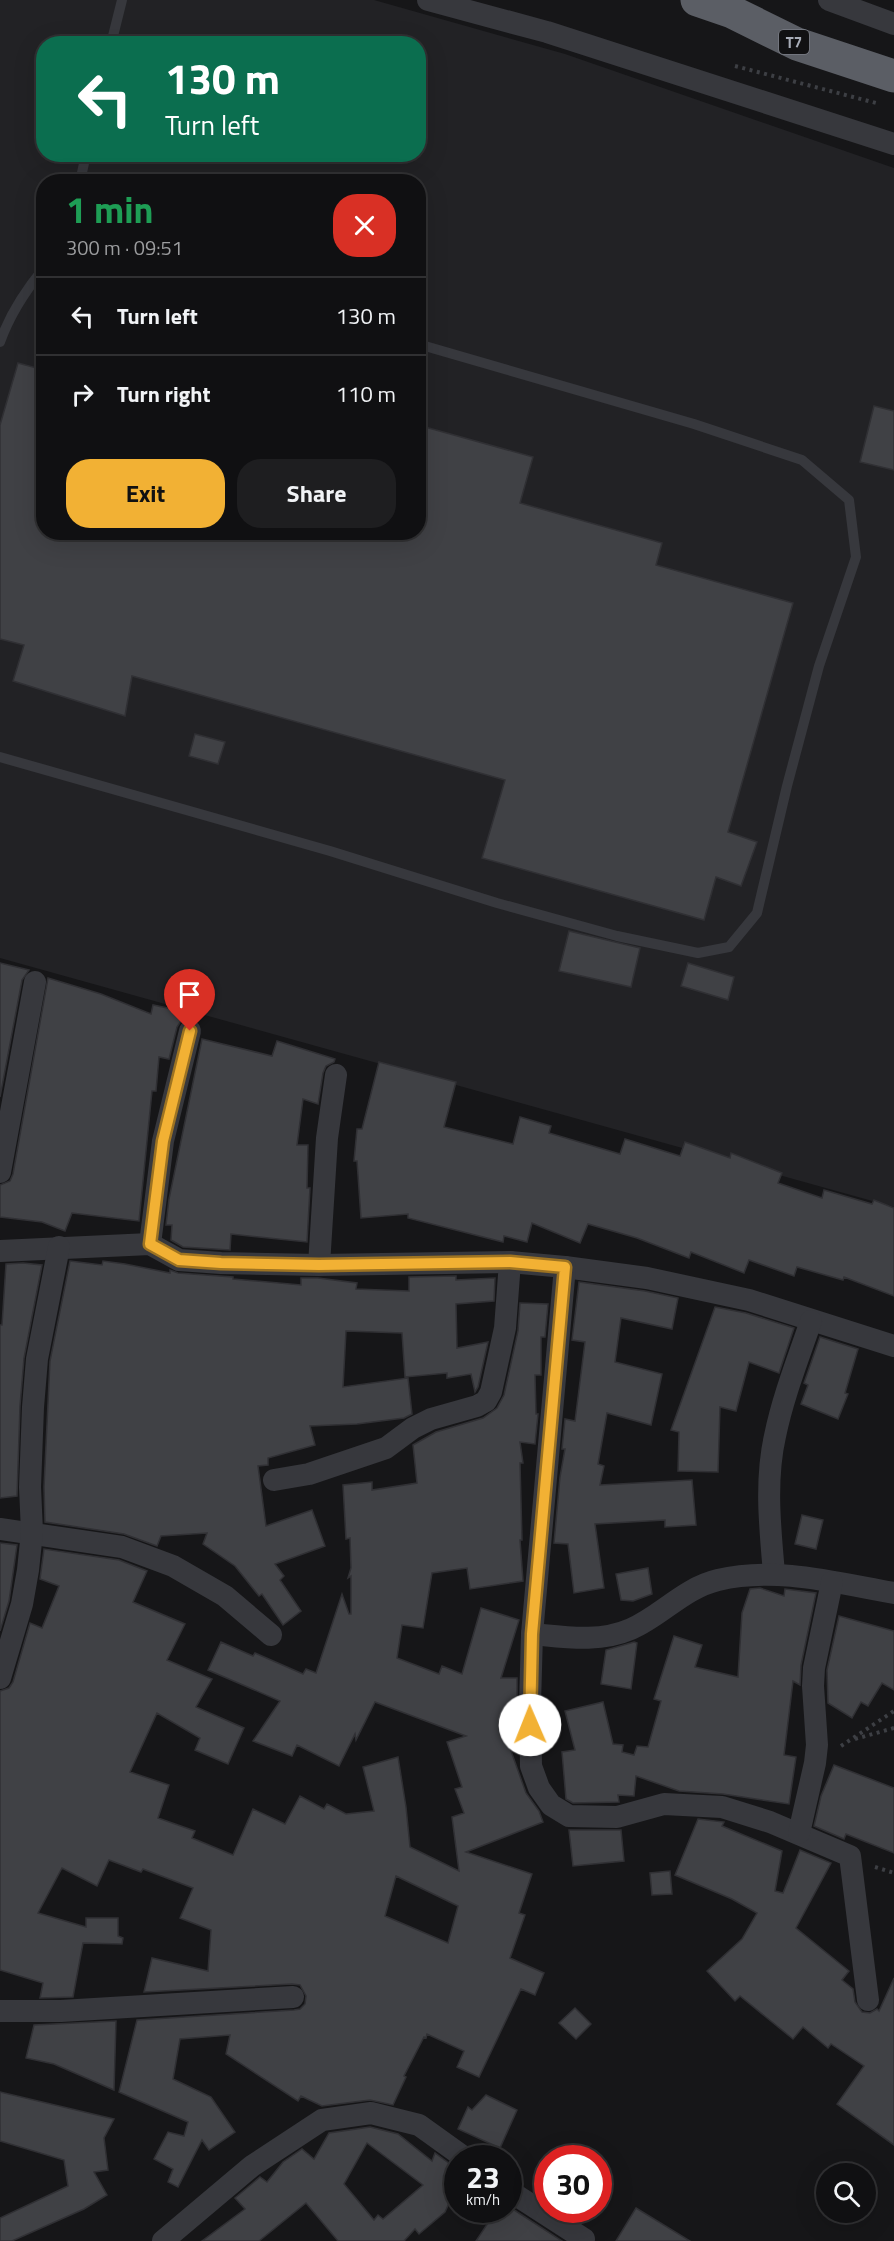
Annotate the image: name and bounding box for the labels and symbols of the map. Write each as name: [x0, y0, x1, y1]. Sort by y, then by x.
road number: T7: [779, 30, 809, 54]
pin: [164, 969, 215, 1031]
position arrow: [498, 1693, 562, 1757]
speed limit sign: 30: [534, 2145, 612, 2223]

